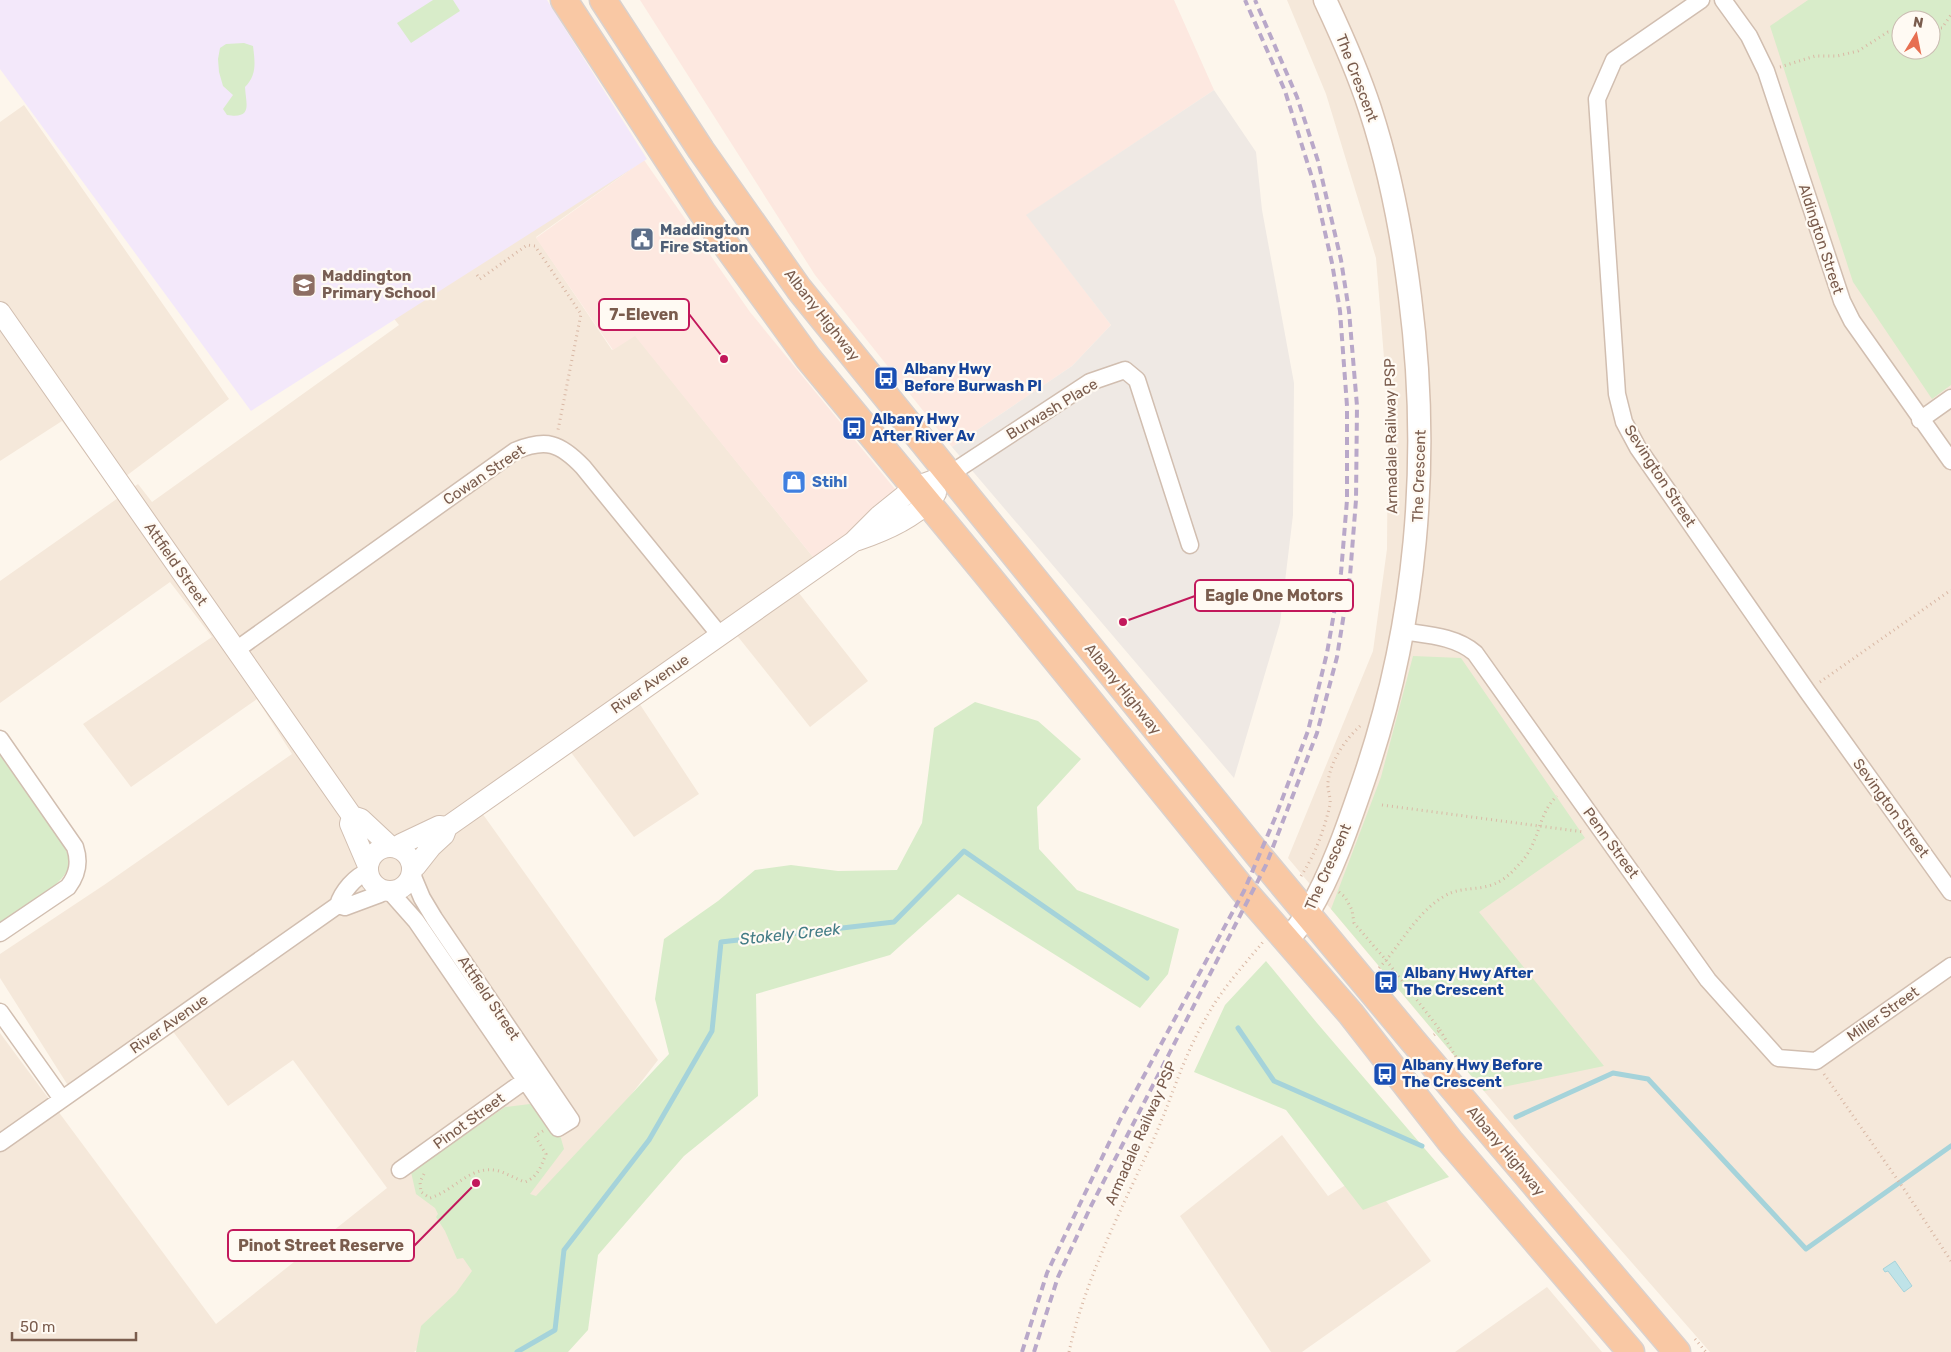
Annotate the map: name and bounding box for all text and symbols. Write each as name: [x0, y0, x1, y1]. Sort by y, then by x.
north arrow: [1891, 10, 1941, 60]
text: N: [1912, 13, 1925, 32]
street label: The Crescent: [1332, 31, 1382, 125]
street label: Aldington Street: [1795, 182, 1847, 297]
place label: Maddington Fire Station: [660, 221, 749, 256]
public building icon: Maddington Fire Station: [629, 226, 655, 252]
street label: Albany Highway: [780, 265, 864, 365]
place label: Maddington Primary School: [322, 267, 436, 302]
school or university icon: Maddington Primary School: [291, 272, 317, 298]
callout: 7-Eleven: [599, 299, 689, 330]
text: 7-Eleven: [609, 305, 679, 324]
street label: Armadale Railway PSP: [1381, 358, 1401, 514]
place label: Albany Hwy Before Burwash Pl: [904, 360, 1042, 395]
bus stop icon: Albany Hwy Before Burwash Pl: [873, 365, 899, 391]
street label: Burwash Place: [1003, 375, 1101, 443]
place label: Albany Hwy After River Av: [872, 410, 975, 445]
bus stop icon: Albany Hwy After River Av: [841, 415, 867, 441]
street label: Sevington Street: [1620, 422, 1700, 531]
street label: The Crescent: [1408, 429, 1430, 523]
street label: Cowan Street: [440, 441, 528, 509]
shop icon: Stihl: [781, 469, 807, 495]
place label: Stihl: [812, 473, 847, 491]
street label: Attfield Street: [141, 519, 211, 609]
callout: Eagle One Motors: [1195, 580, 1353, 611]
text: Eagle One Motors: [1205, 586, 1343, 605]
street label: Albany Highway: [1081, 640, 1165, 738]
street label: River Avenue: [608, 651, 692, 717]
street label: Sevington Street: [1849, 755, 1933, 861]
street label: Penn Street: [1579, 804, 1643, 882]
street label: The Crescent: [1301, 821, 1355, 913]
water label: Stokely Creek: [739, 919, 842, 949]
street label: Attfield Street: [454, 952, 524, 1044]
place label: Albany Hwy After The Crescent: [1404, 964, 1534, 999]
bus stop icon: Albany Hwy After The Crescent: [1373, 969, 1399, 995]
street label: Miller Street: [1844, 983, 1923, 1045]
street label: River Avenue: [127, 991, 211, 1057]
place label: Albany Hwy Before The Crescent: [1402, 1056, 1543, 1091]
street label: Armadale Railway PSP: [1101, 1058, 1181, 1208]
bus stop icon: Albany Hwy Before The Crescent: [1372, 1061, 1398, 1087]
street label: Pinot Street: [430, 1089, 508, 1153]
street label: Albany Highway: [1463, 1102, 1549, 1200]
callout: Pinot Street Reserve: [228, 1230, 414, 1261]
text: Pinot Street Reserve: [238, 1236, 404, 1255]
scale bar: [12, 1310, 136, 1342]
text: 50 m: [20, 1318, 55, 1336]

